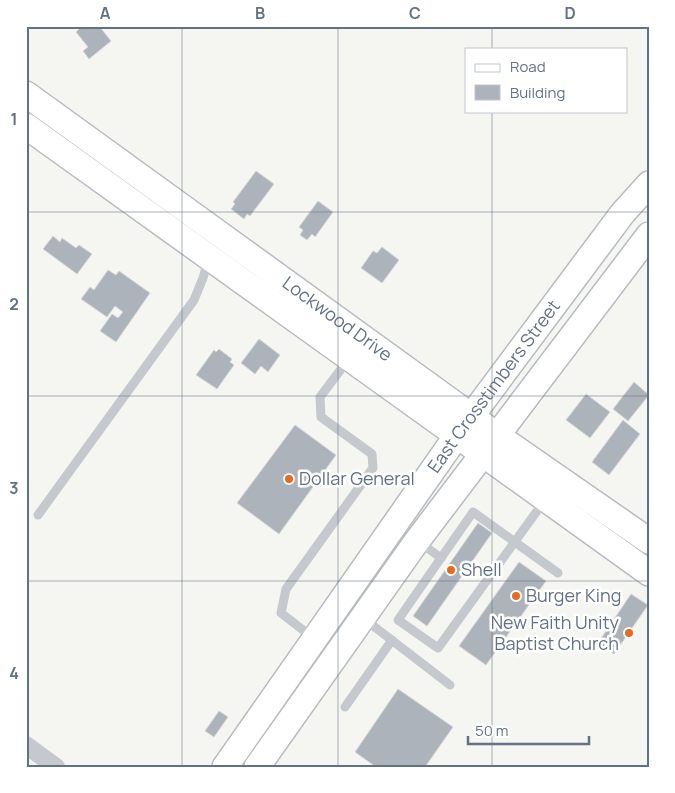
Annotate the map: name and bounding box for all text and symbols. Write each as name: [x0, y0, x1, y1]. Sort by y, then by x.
text: A: [100, 2, 111, 24]
text: B: [255, 2, 265, 24]
text: C: [409, 2, 421, 24]
text: D: [564, 2, 576, 24]
legend: [465, 48, 628, 112]
text: Road: [510, 56, 546, 77]
text: Building: [510, 82, 565, 103]
text: 1: [10, 108, 18, 130]
street label: Lockwood Drive: [278, 270, 397, 366]
text: 2: [9, 293, 19, 315]
street label: East Crosstimbers Street: [422, 295, 565, 477]
place label: Dollar General: [299, 466, 415, 490]
marker: Dollar General: [283, 473, 295, 485]
text: 3: [9, 477, 19, 499]
place label: Shell: [461, 557, 502, 581]
marker: Shell: [445, 564, 457, 576]
place label: Burger King: [526, 583, 621, 607]
marker: Burger King: [510, 590, 522, 602]
place label: New Faith Unity Baptist Church: [491, 610, 619, 655]
marker: New Faith Unity Baptist Church: [623, 627, 635, 639]
text: 4: [9, 662, 19, 684]
scale bar: [468, 713, 589, 745]
text: 50 m: [475, 720, 509, 741]

